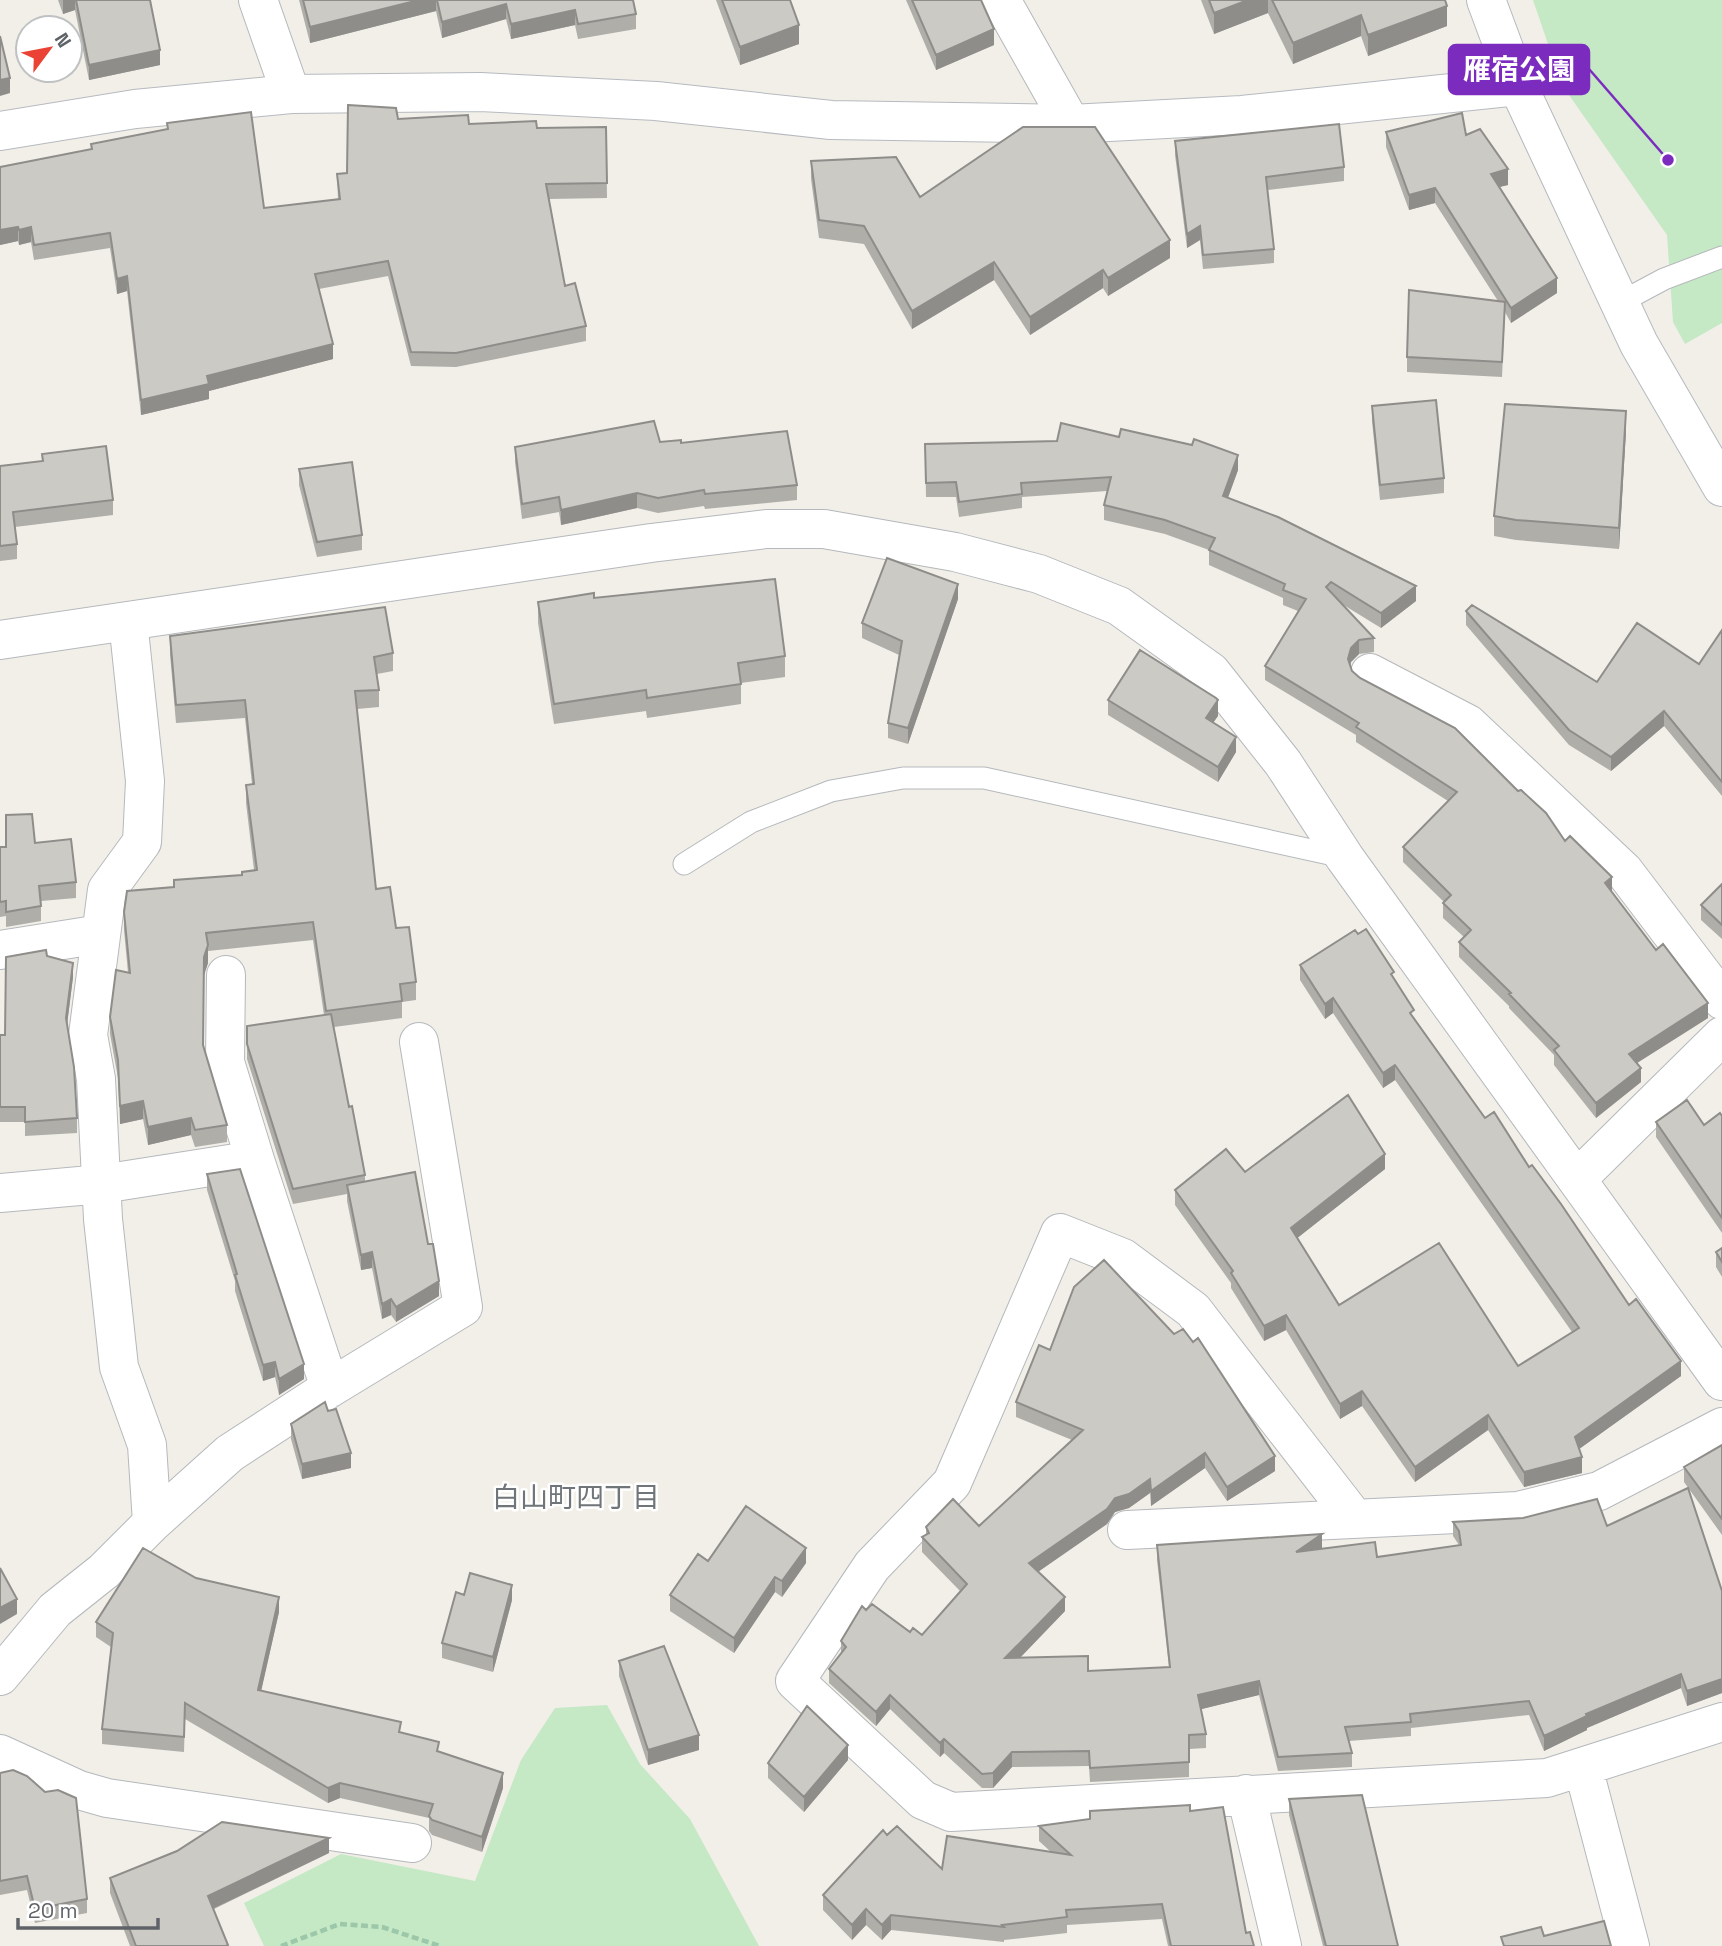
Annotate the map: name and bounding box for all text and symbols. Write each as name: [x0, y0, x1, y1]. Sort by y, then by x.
north arrow: [14, 14, 84, 84]
text: N: [49, 28, 77, 52]
callout: 雁宿公園: [1449, 45, 1589, 94]
text: 雁宿公園: [1463, 51, 1575, 87]
district label: 白山町四丁目: [492, 1479, 660, 1515]
scale bar: [18, 1886, 158, 1930]
text: 20 m: [28, 1897, 78, 1924]

